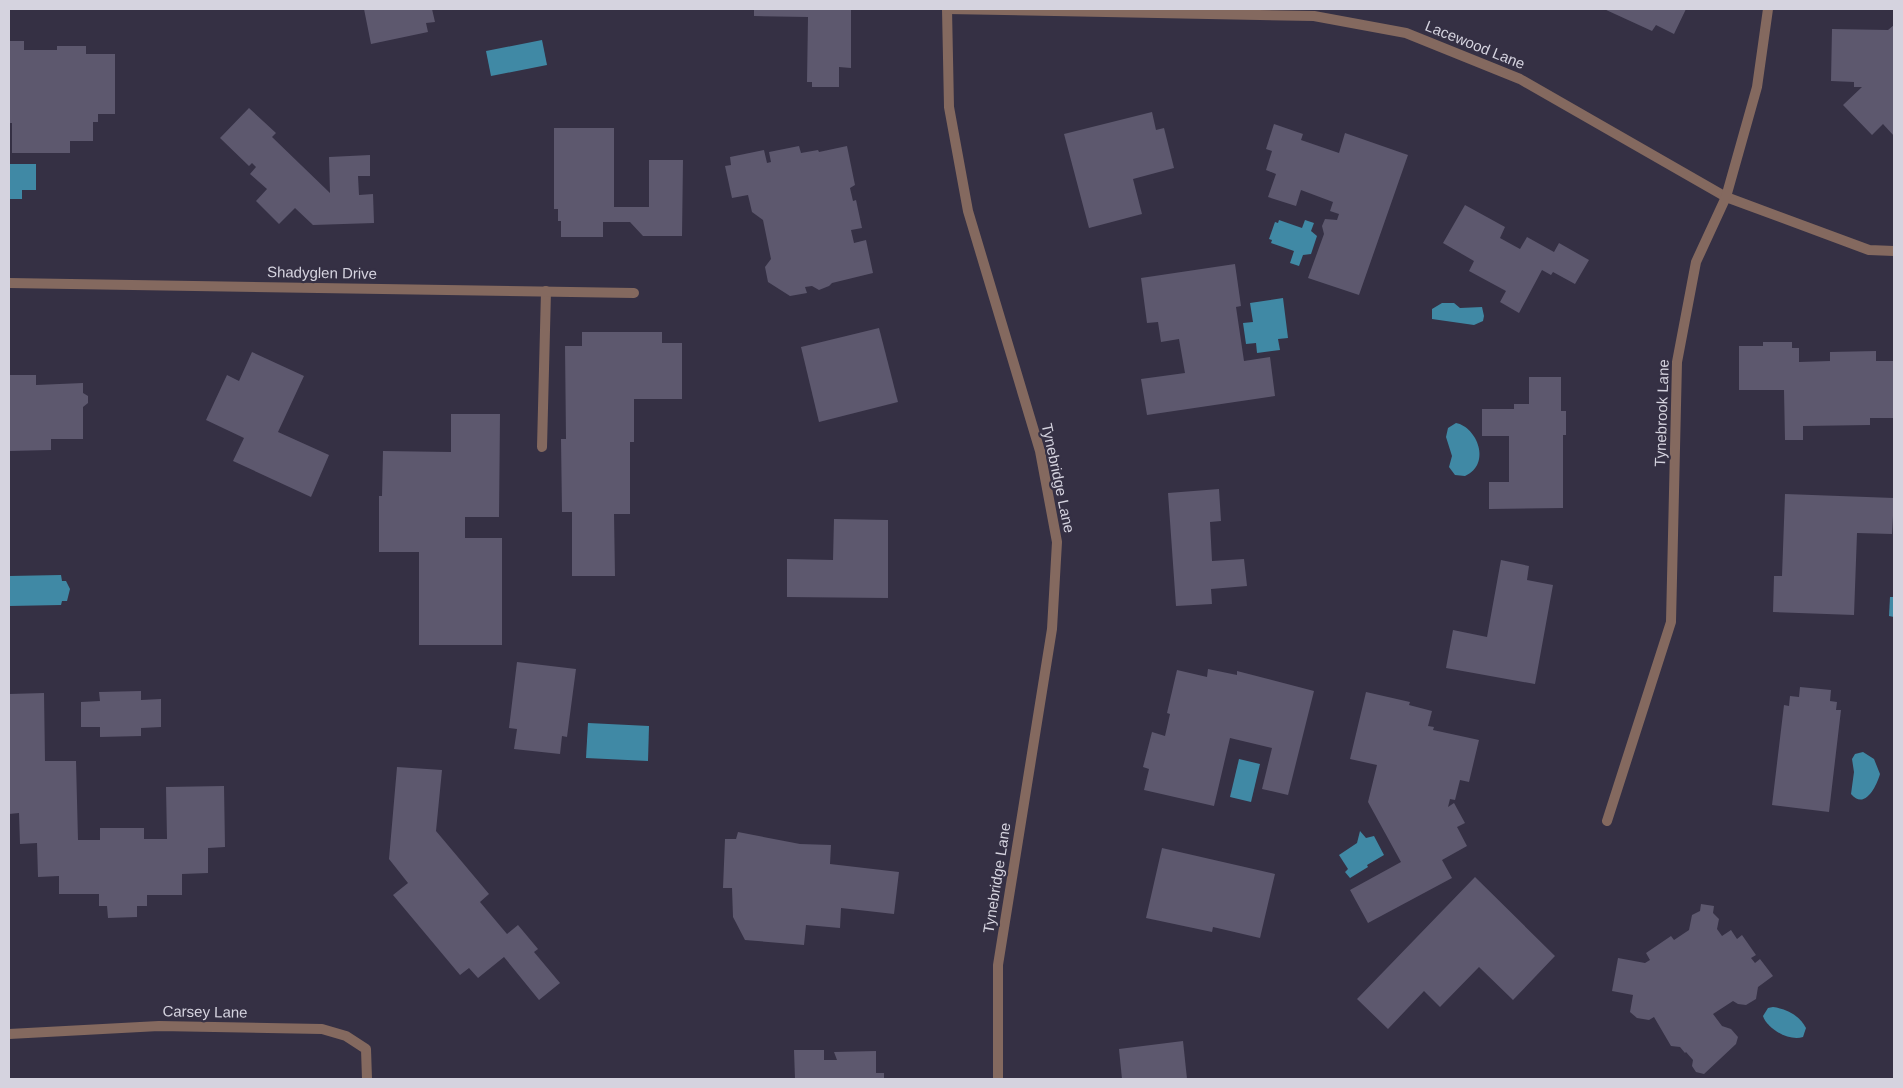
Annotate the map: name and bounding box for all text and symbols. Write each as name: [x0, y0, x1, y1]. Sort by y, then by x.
street label: Lacewood Lane: [1423, 17, 1527, 72]
street label: Shadyglen Drive: [267, 263, 377, 282]
street label: Tynebrook Lane: [1651, 359, 1672, 467]
street label: Tynebridge Lane: [1039, 421, 1078, 534]
street label: Tynebridge Lane: [979, 821, 1014, 934]
street label: Carsey Lane: [162, 1002, 248, 1021]

